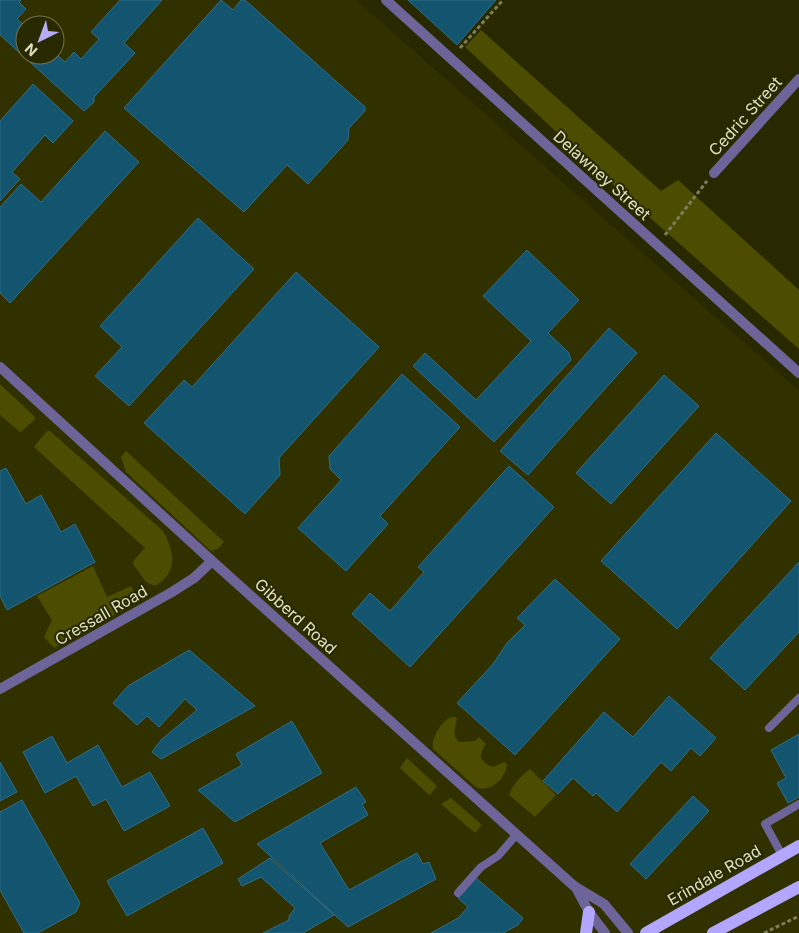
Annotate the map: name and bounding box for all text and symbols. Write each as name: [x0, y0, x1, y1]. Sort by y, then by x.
north arrow: [15, 15, 65, 65]
text: N: [21, 40, 41, 60]
street label: Cedric Street: [704, 72, 786, 160]
street label: Delawney Street: [549, 126, 655, 224]
street label: Gibberd Road: [251, 574, 341, 658]
street label: Cressall Road: [51, 580, 151, 650]
street label: Erindale Road: [664, 840, 764, 910]

